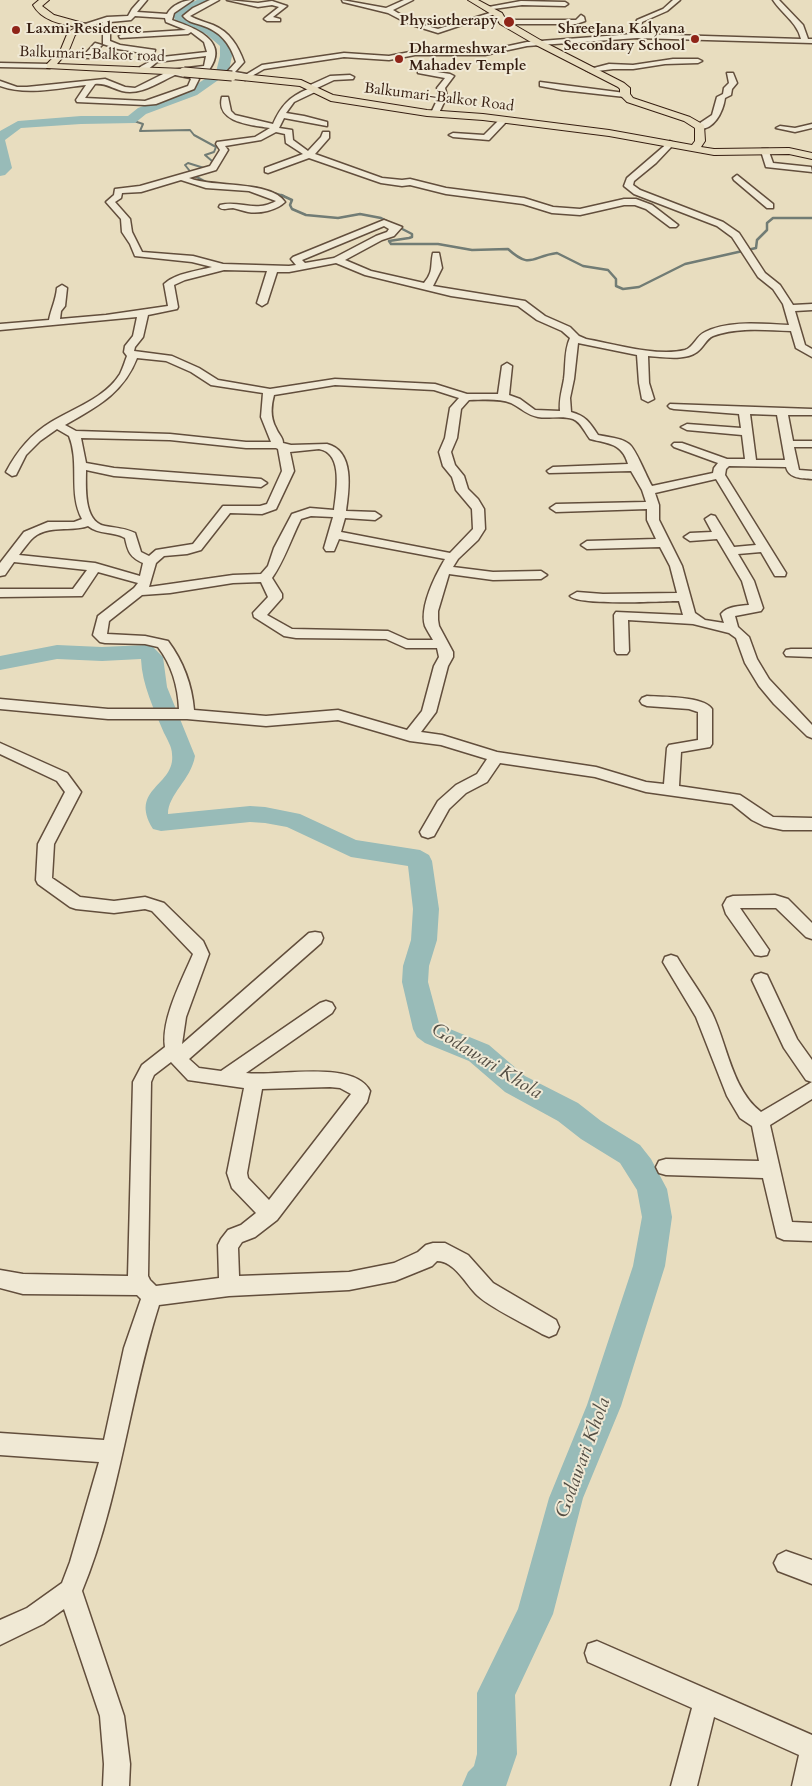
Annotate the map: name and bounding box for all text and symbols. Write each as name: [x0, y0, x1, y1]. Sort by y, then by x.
place label: Physiotherapy: [400, 13, 498, 31]
marker: Physiotherapy: [502, 15, 516, 29]
place label: Laxmi Residence: [26, 21, 142, 39]
place label: ShreeJana Kalyana Secondary School: [558, 21, 685, 56]
marker: Laxmi Residence: [10, 24, 22, 36]
marker: ShreeJana Kalyana Secondary School: [689, 33, 701, 45]
place label: Dharmeshwar Mahadev Temple: [409, 41, 526, 76]
street label: Balkumari-Balkot road: [19, 43, 165, 67]
marker: Dharmeshwar Mahadev Temple: [393, 53, 405, 65]
street label: Balkumari-Balkot Road: [363, 80, 515, 116]
water label: Godawari Khola: [427, 1019, 545, 1105]
water label: Godawari Khola: [552, 1395, 616, 1521]

